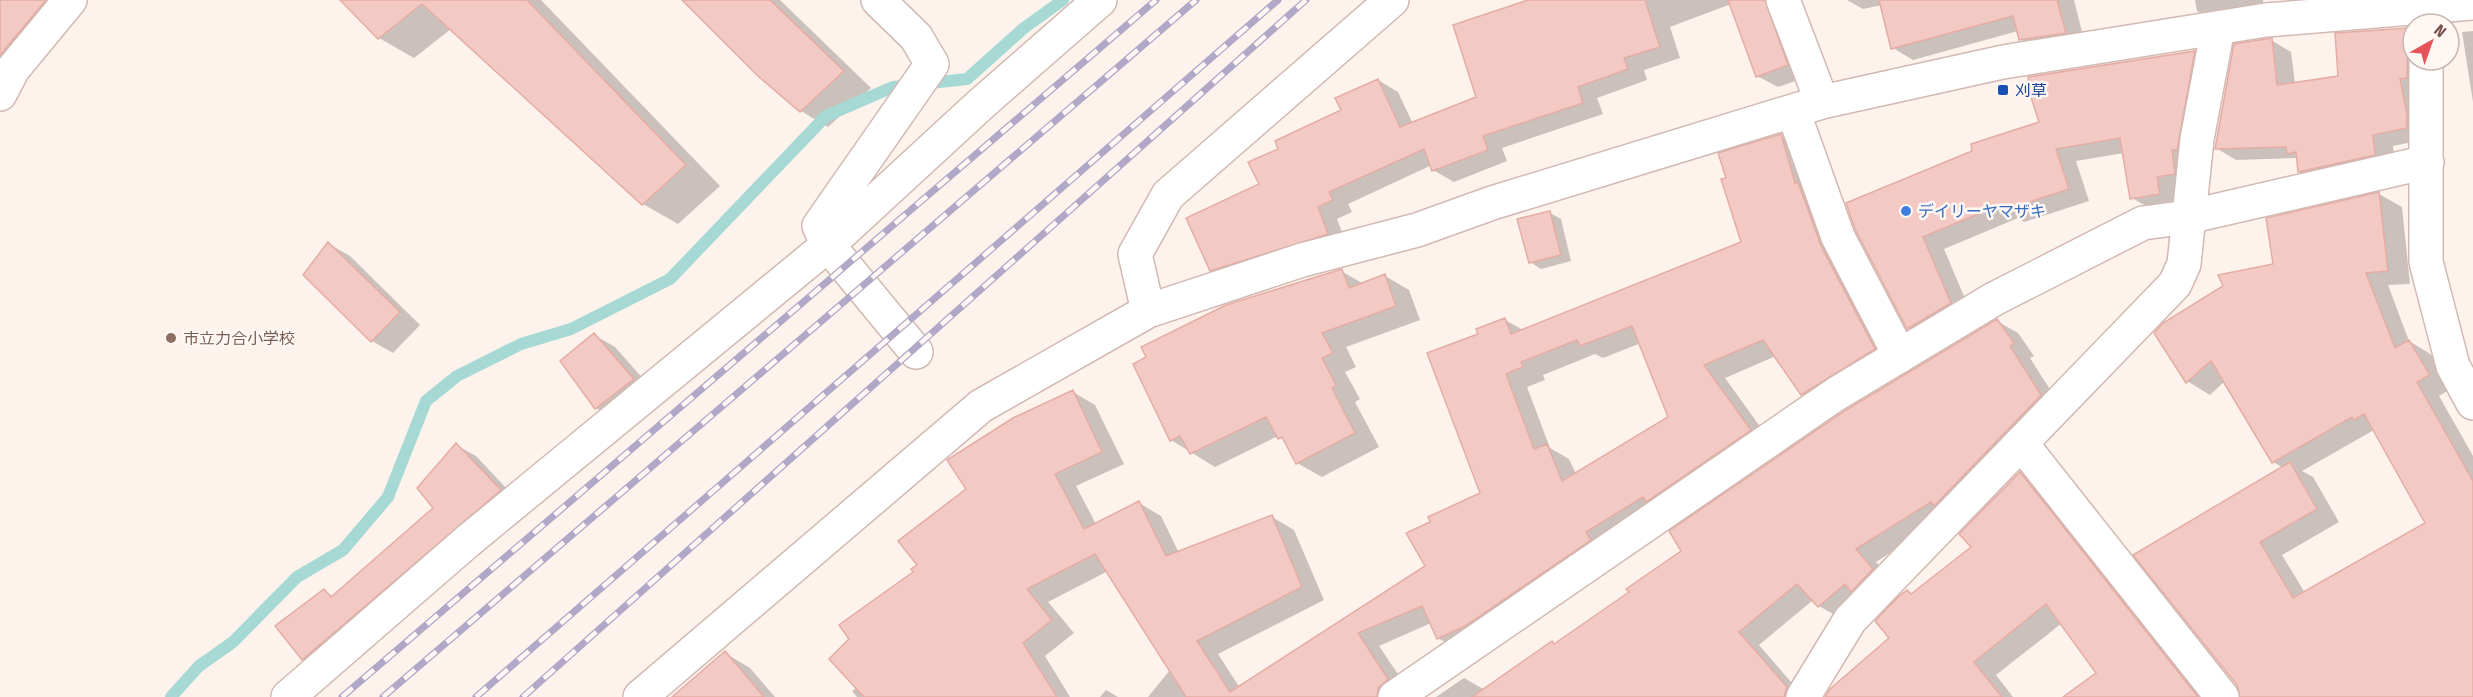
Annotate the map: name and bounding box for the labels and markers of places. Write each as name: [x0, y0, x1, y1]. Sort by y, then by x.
place label: 刈草: [2015, 81, 2047, 100]
marker: 刈草: [1996, 83, 2010, 97]
place label: デイリーヤマザキ: [1918, 202, 2046, 221]
marker: デイリーヤマザキ: [1899, 204, 1913, 218]
place label: 市立力合小学校: [183, 329, 295, 348]
marker: 市立力合小学校: [164, 331, 178, 345]

